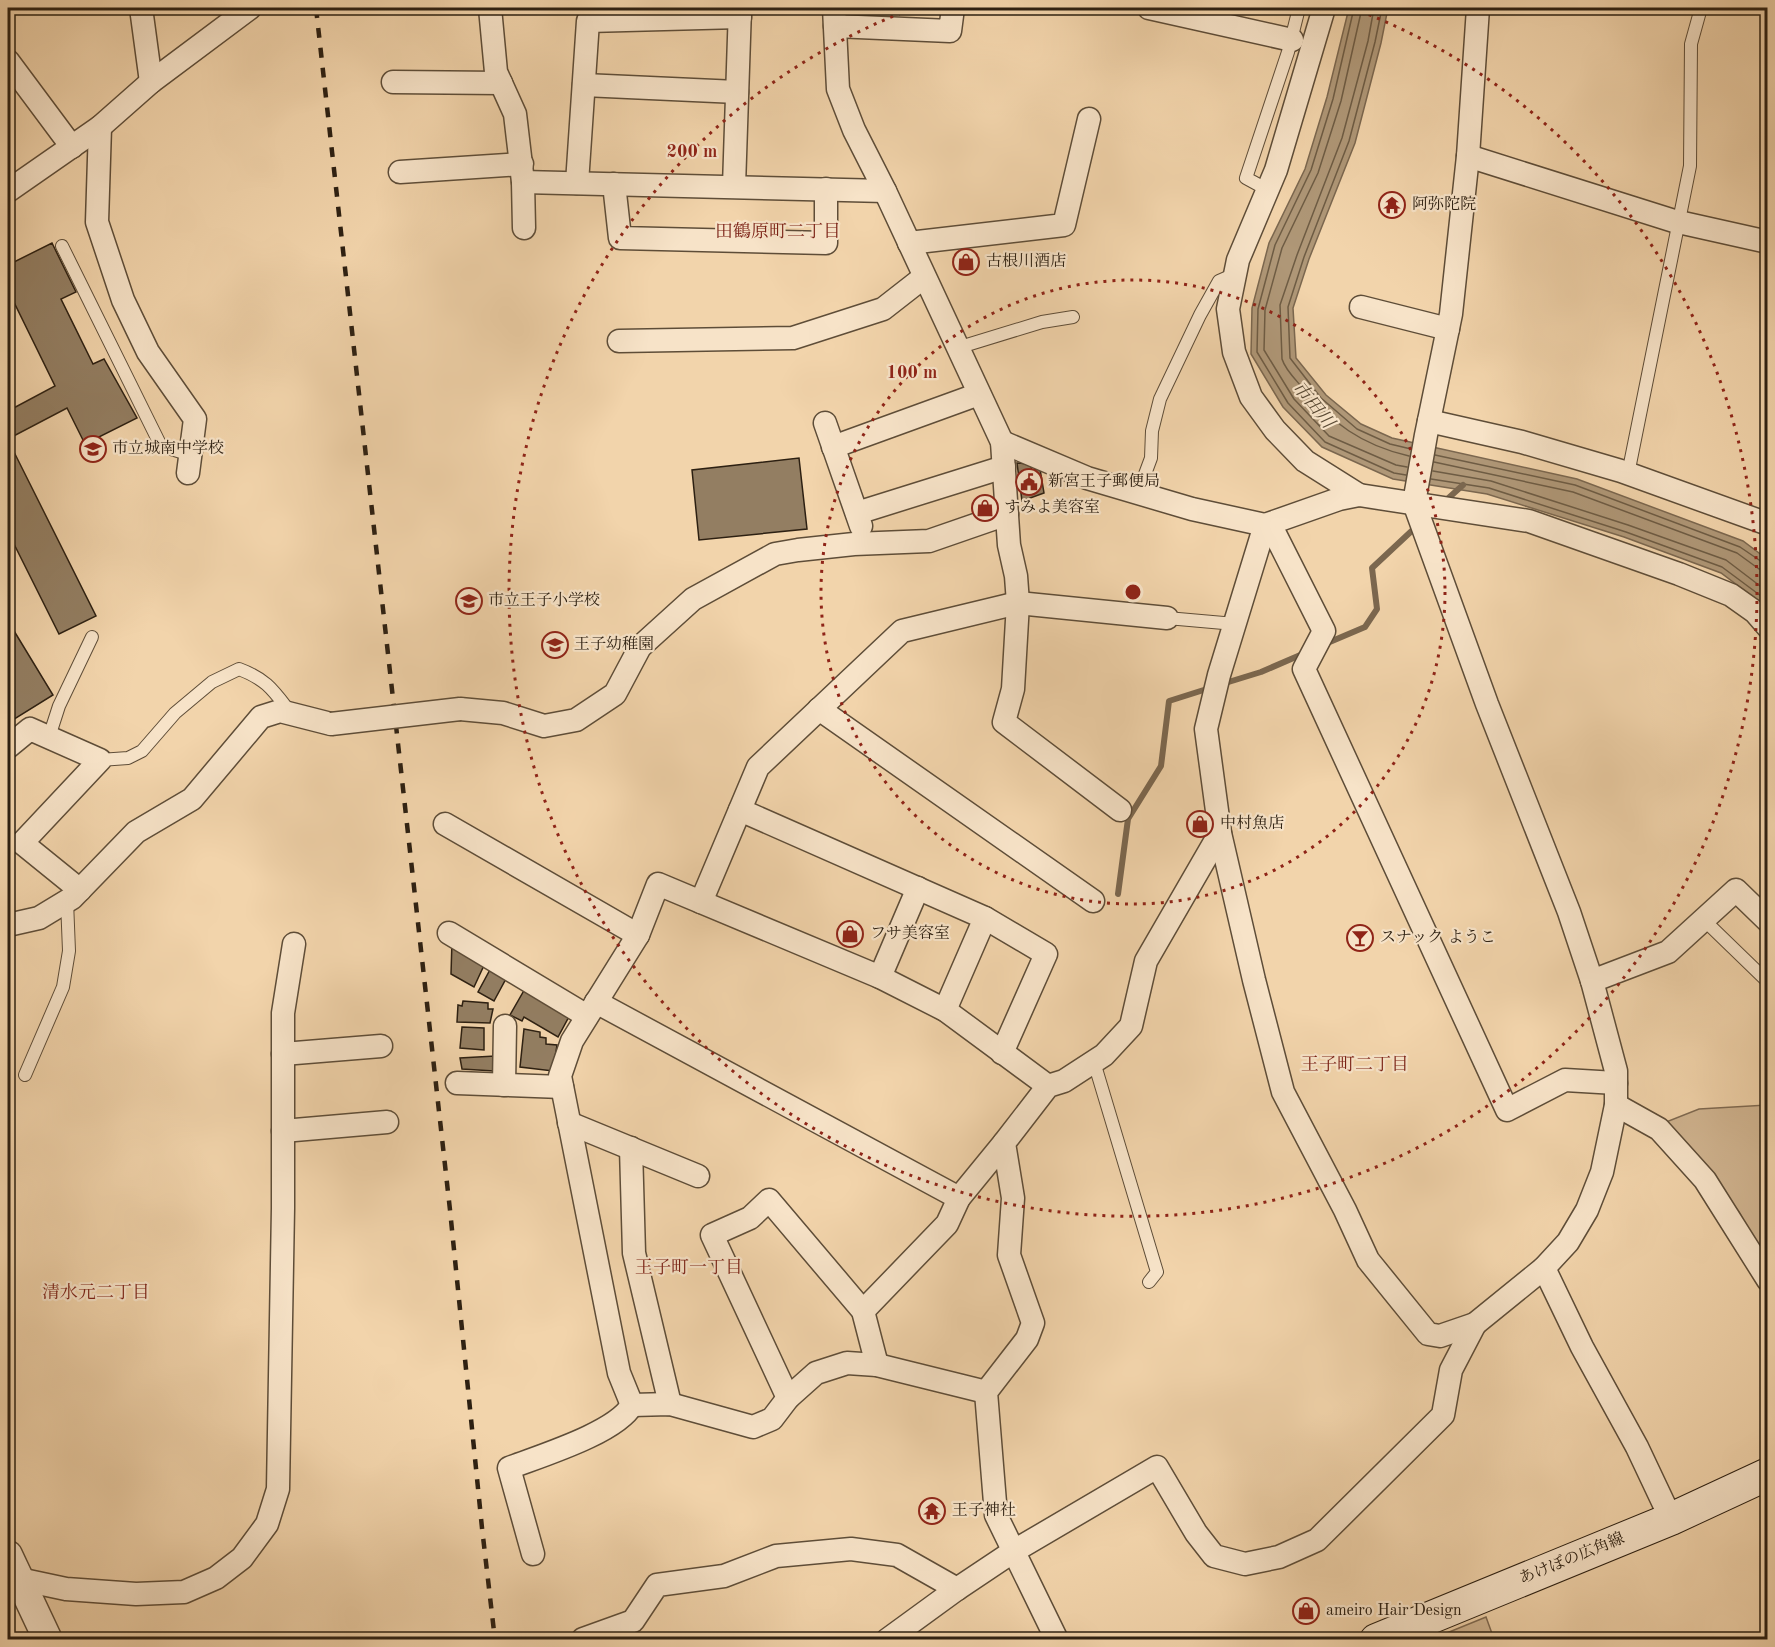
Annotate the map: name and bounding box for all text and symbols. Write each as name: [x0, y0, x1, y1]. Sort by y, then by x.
text: 200 m: [667, 143, 717, 161]
temple icon: 阿弥陀院: [1377, 190, 1407, 220]
place label: 阿弥陀院: [1412, 195, 1476, 213]
district label: 田鶴原町二丁目: [715, 221, 841, 241]
shop icon: 古根川酒店: [951, 247, 981, 277]
place label: 古根川酒店: [986, 252, 1066, 270]
text: 100 m: [887, 364, 937, 382]
water label: 市田川: [1289, 377, 1340, 433]
school or university icon: 市立城南中学校: [78, 434, 108, 464]
place label: 市立城南中学校: [112, 439, 224, 457]
public building icon: 新宮王子郵便局: [1014, 467, 1044, 497]
place label: 新宮王子郵便局: [1048, 472, 1160, 490]
shop icon: すみよ美容室: [970, 493, 1000, 523]
place label: すみよ美容室: [1004, 498, 1100, 516]
centre of rings: [1123, 582, 1143, 602]
school or university icon: 市立王子小学校: [454, 586, 484, 616]
place label: 市立王子小学校: [488, 591, 600, 609]
school or university icon: 王子幼稚園: [540, 630, 570, 660]
place label: 王子幼稚園: [574, 635, 654, 653]
shop icon: 中村魚店: [1185, 809, 1215, 839]
place label: 中村魚店: [1220, 814, 1284, 832]
shop icon: フサ美容室: [835, 919, 865, 949]
bar icon: スナック ようこ: [1345, 923, 1375, 953]
place label: フサ美容室: [870, 924, 950, 942]
place label: スナック ようこ: [1380, 929, 1496, 946]
district label: 王子町二丁目: [1301, 1055, 1409, 1074]
district label: 王子町一丁目: [635, 1258, 743, 1277]
district label: 清水元二丁目: [42, 1282, 150, 1302]
temple icon: 王子神社: [917, 1496, 947, 1526]
place label: 王子神社: [952, 1501, 1016, 1519]
street label: あけぼの広角線: [1516, 1529, 1627, 1587]
shop icon: ameiro Hair Design: [1291, 1596, 1321, 1626]
place label: ameiro Hair Design: [1326, 1603, 1462, 1619]

